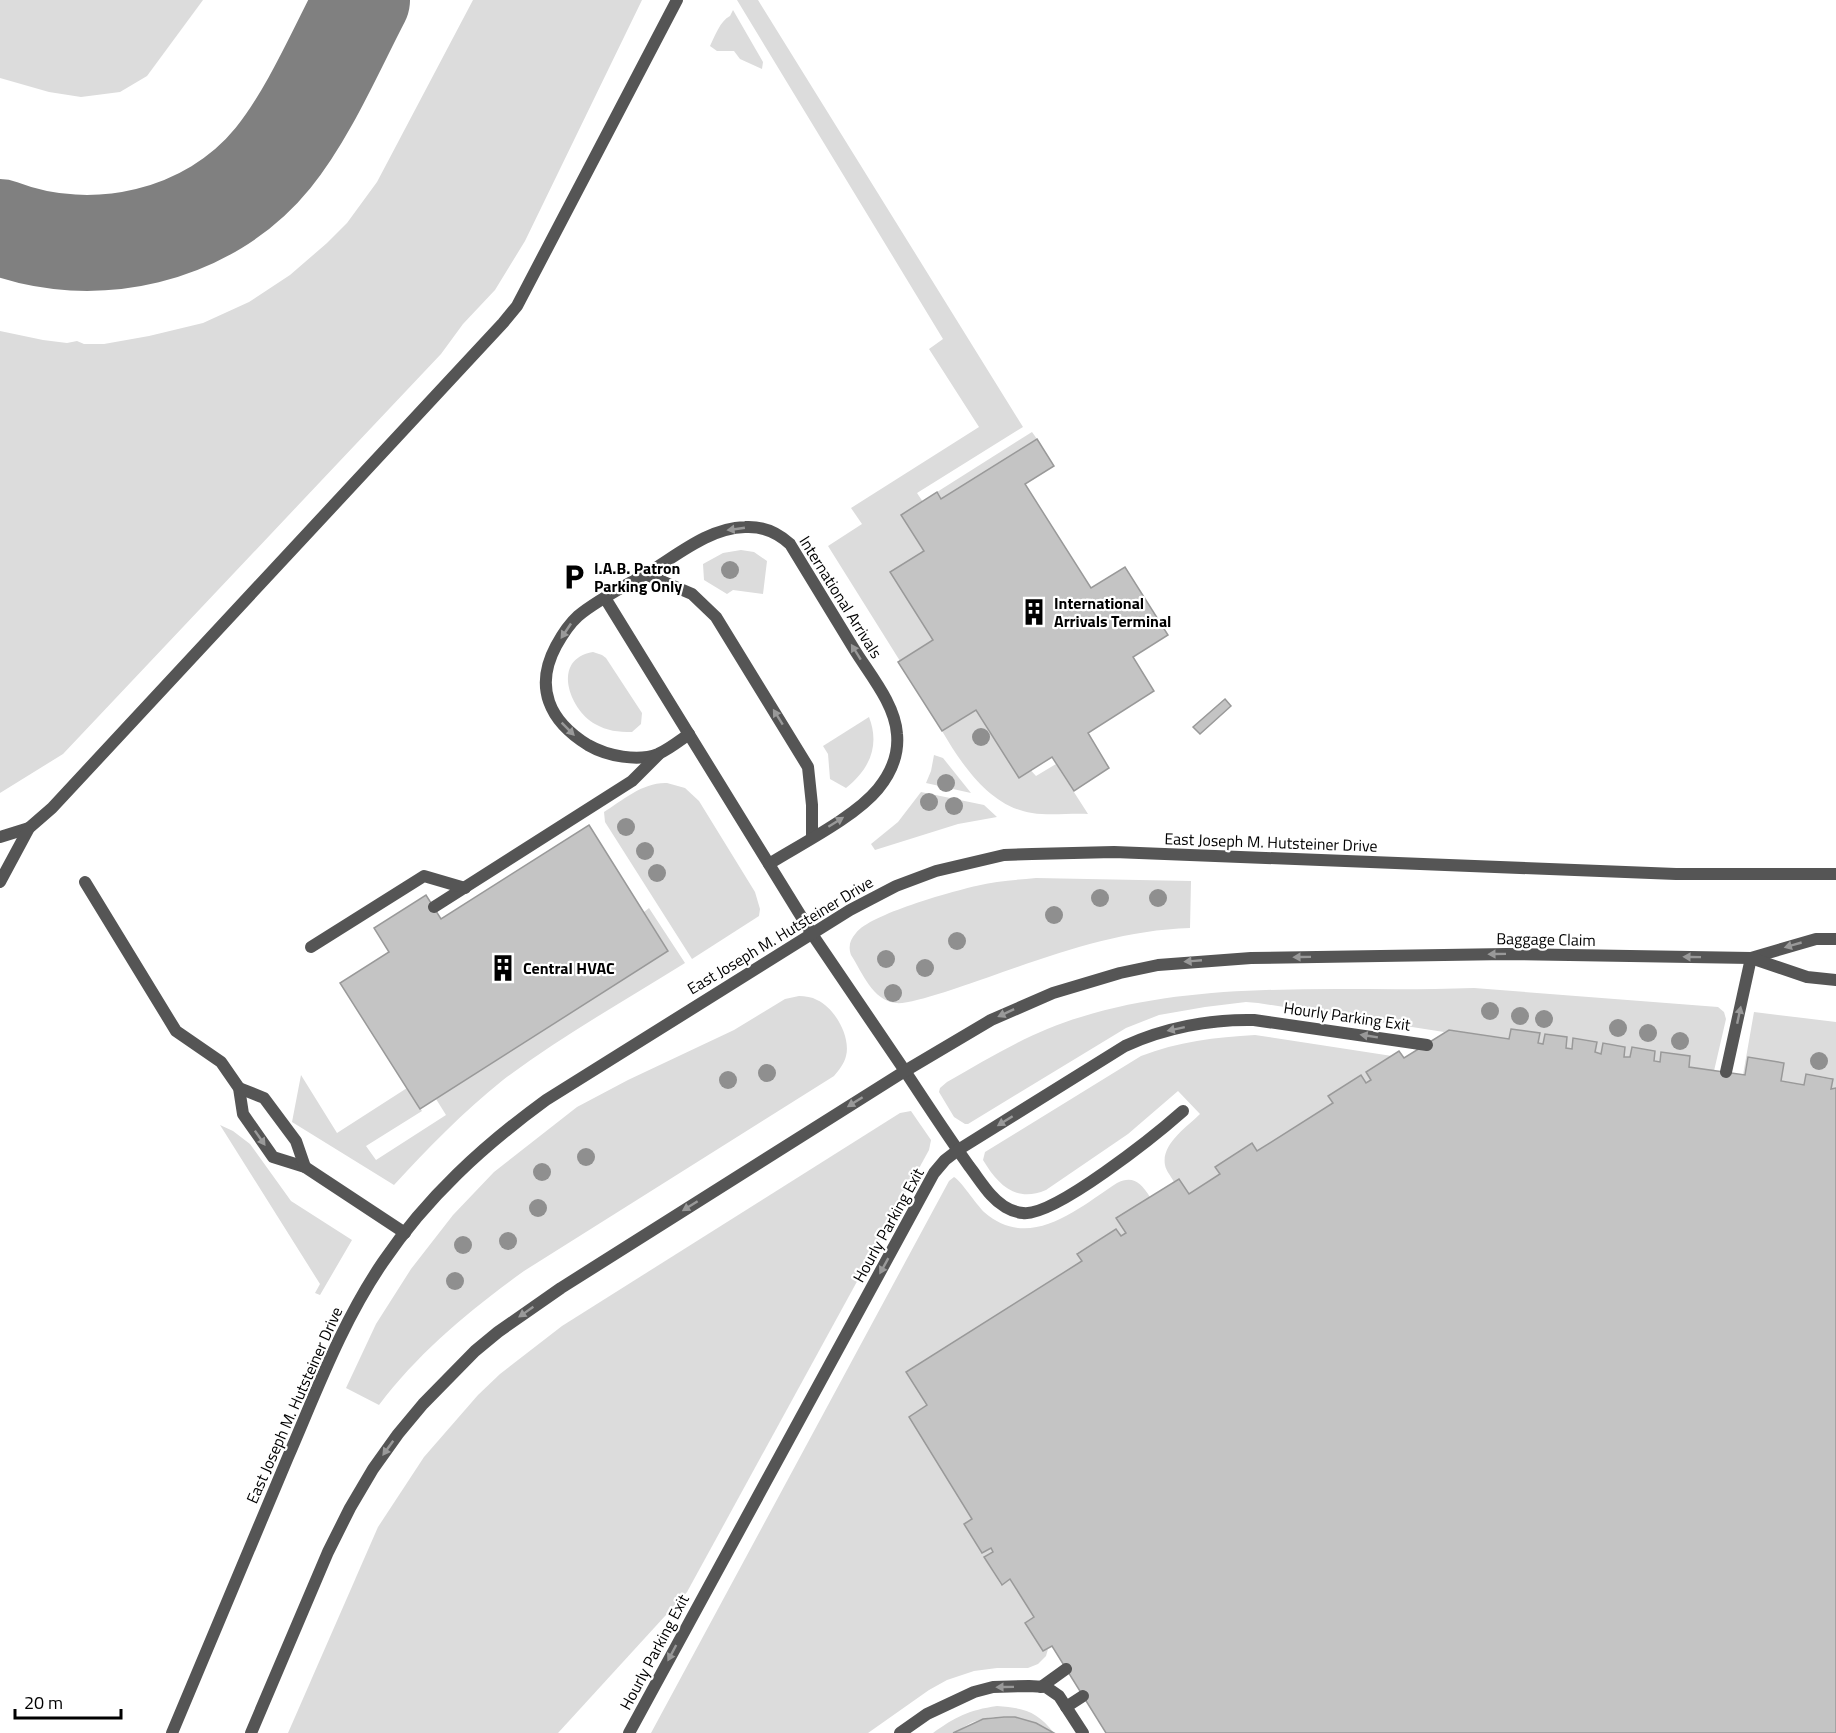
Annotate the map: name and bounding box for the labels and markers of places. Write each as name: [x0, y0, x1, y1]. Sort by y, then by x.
place label: I.A.B. Patron Parking Only: [594, 556, 682, 598]
parking icon: I.A.B. Patron Parking Only: [559, 562, 589, 592]
place label: International Arrivals Terminal: [1054, 591, 1171, 633]
building icon: International Arrivals Terminal: [1019, 597, 1049, 627]
building icon: Central HVAC: [488, 953, 518, 983]
place label: Central HVAC: [523, 956, 615, 980]

